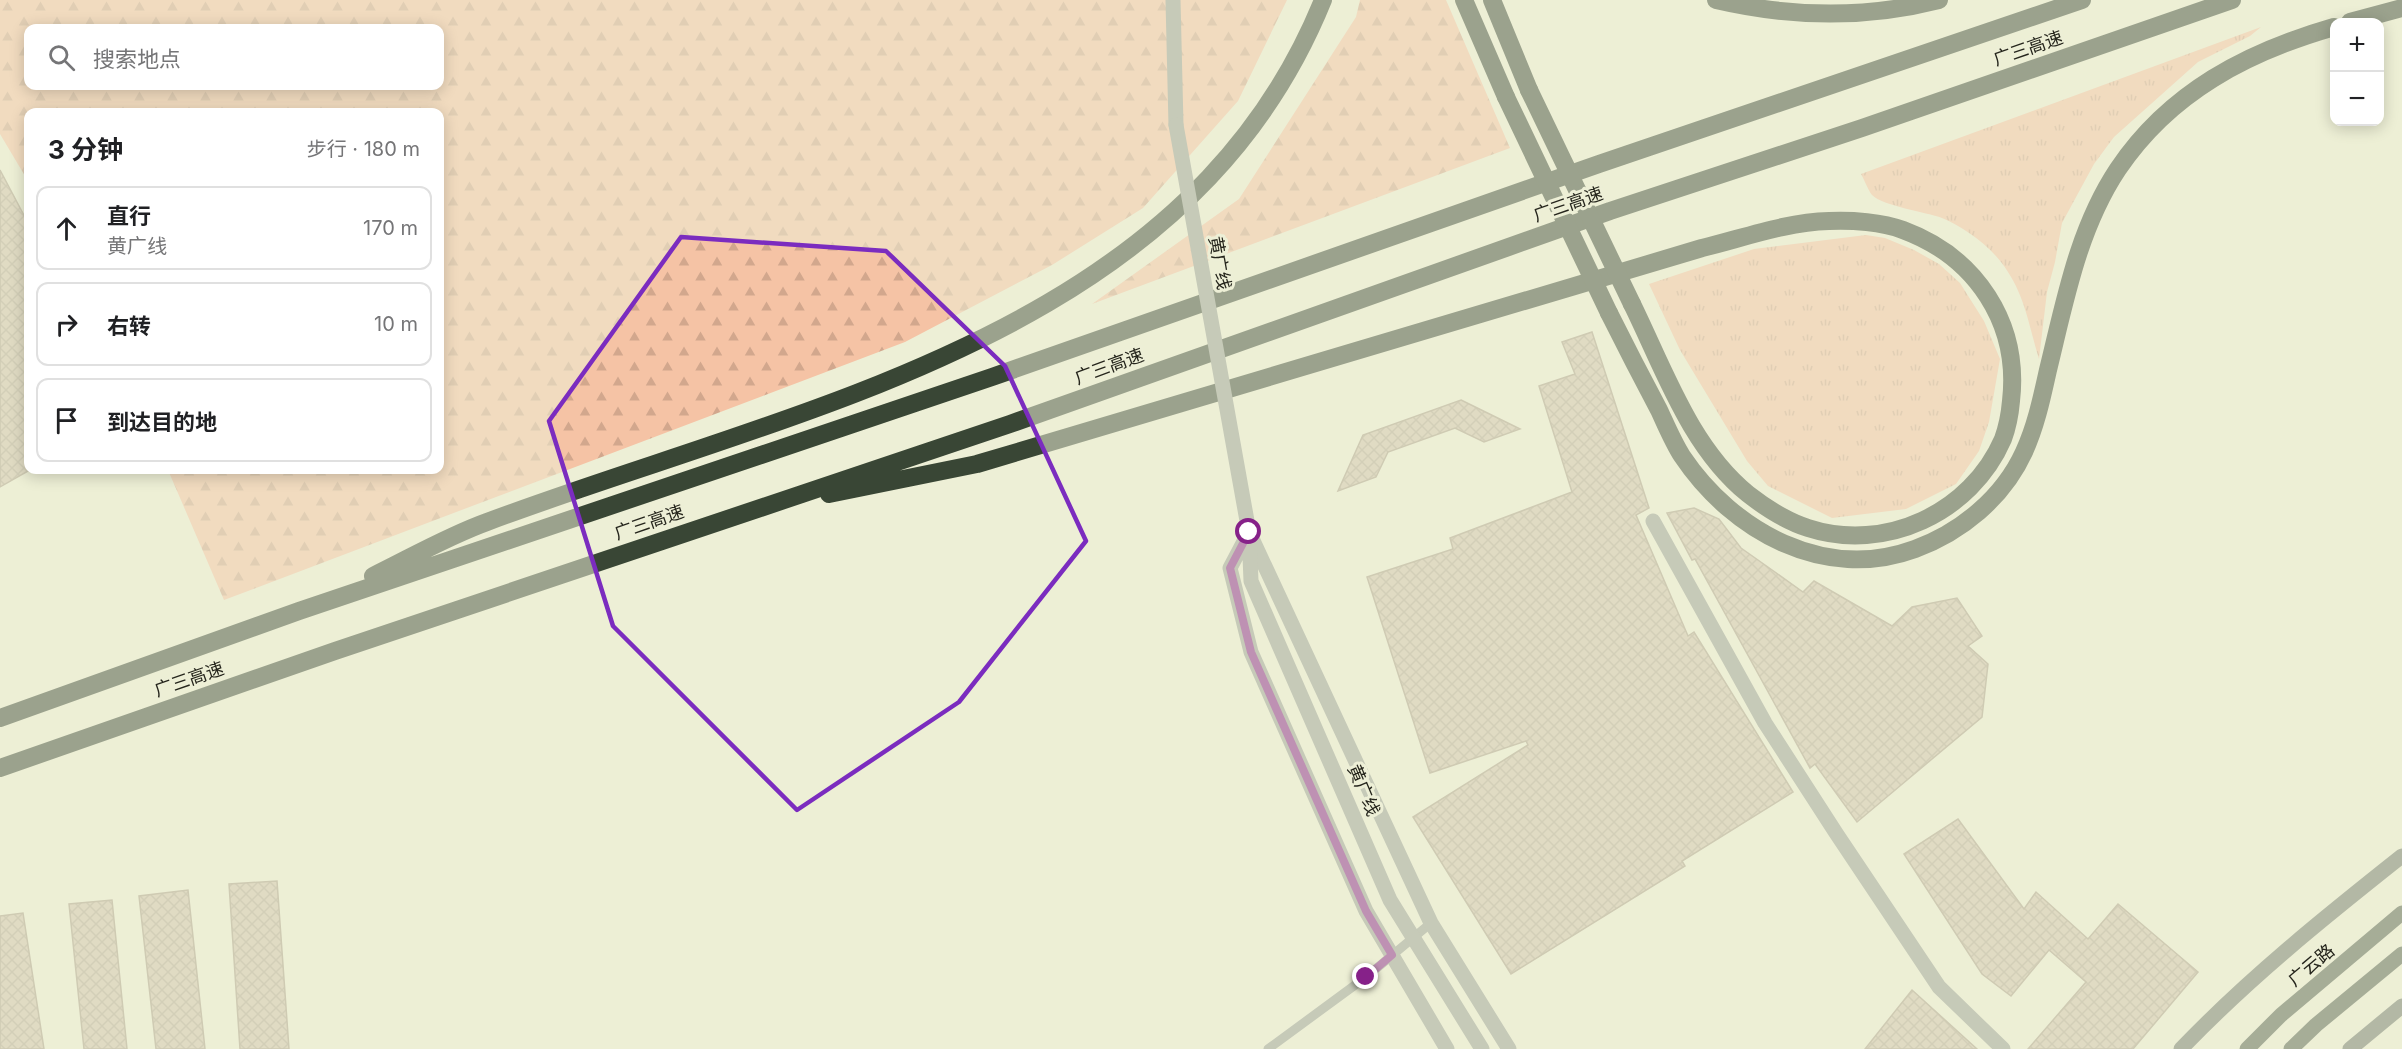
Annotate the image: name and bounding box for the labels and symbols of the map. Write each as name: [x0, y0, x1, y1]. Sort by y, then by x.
street label: 广三高速: [1991, 26, 2065, 70]
street label: 广三高速: [1531, 182, 1605, 226]
street label: 黄广线: [1205, 235, 1235, 291]
street label: 广三高速: [1072, 344, 1146, 388]
street label: 广三高速: [612, 500, 686, 544]
route start: [1235, 518, 1261, 544]
street label: 广三高速: [152, 657, 226, 701]
street label: 黄广线: [1344, 761, 1384, 819]
street label: 广云路: [2284, 940, 2338, 990]
route end: [1352, 963, 1378, 989]

